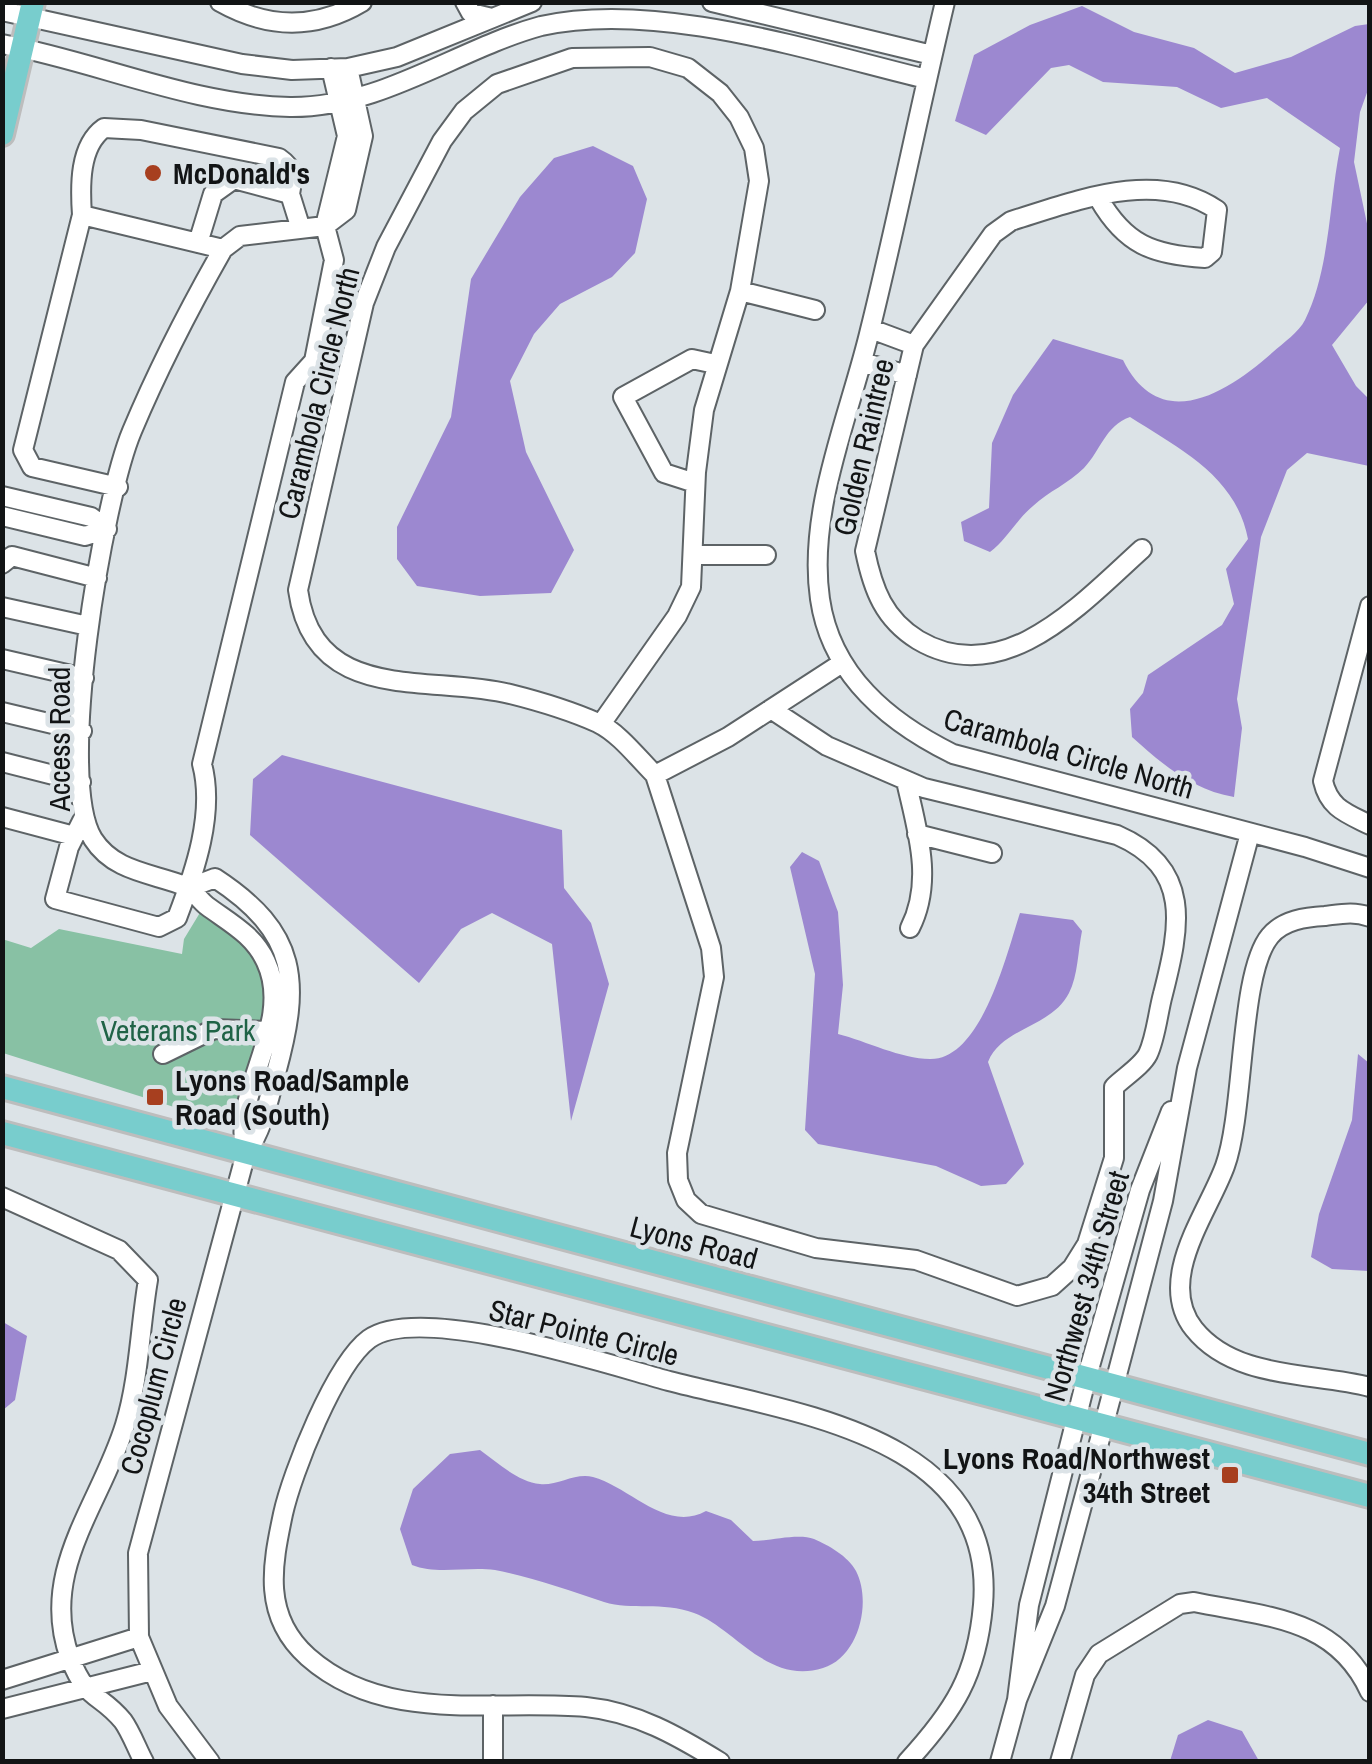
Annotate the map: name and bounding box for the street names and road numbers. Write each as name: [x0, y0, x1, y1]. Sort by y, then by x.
street label: Carambola Circle North: [267, 263, 369, 523]
street label: Golden Raintree: [823, 355, 903, 539]
street label: Access Road: [39, 667, 79, 812]
street label: Carambola Circle North: [939, 698, 1199, 808]
street label: Northwest 34th Street: [1034, 1166, 1138, 1406]
street label: Lyons Road: [626, 1206, 762, 1278]
street label: Star Pointe Circle: [485, 1289, 683, 1375]
street label: Cocoplum Circle: [110, 1293, 196, 1479]

